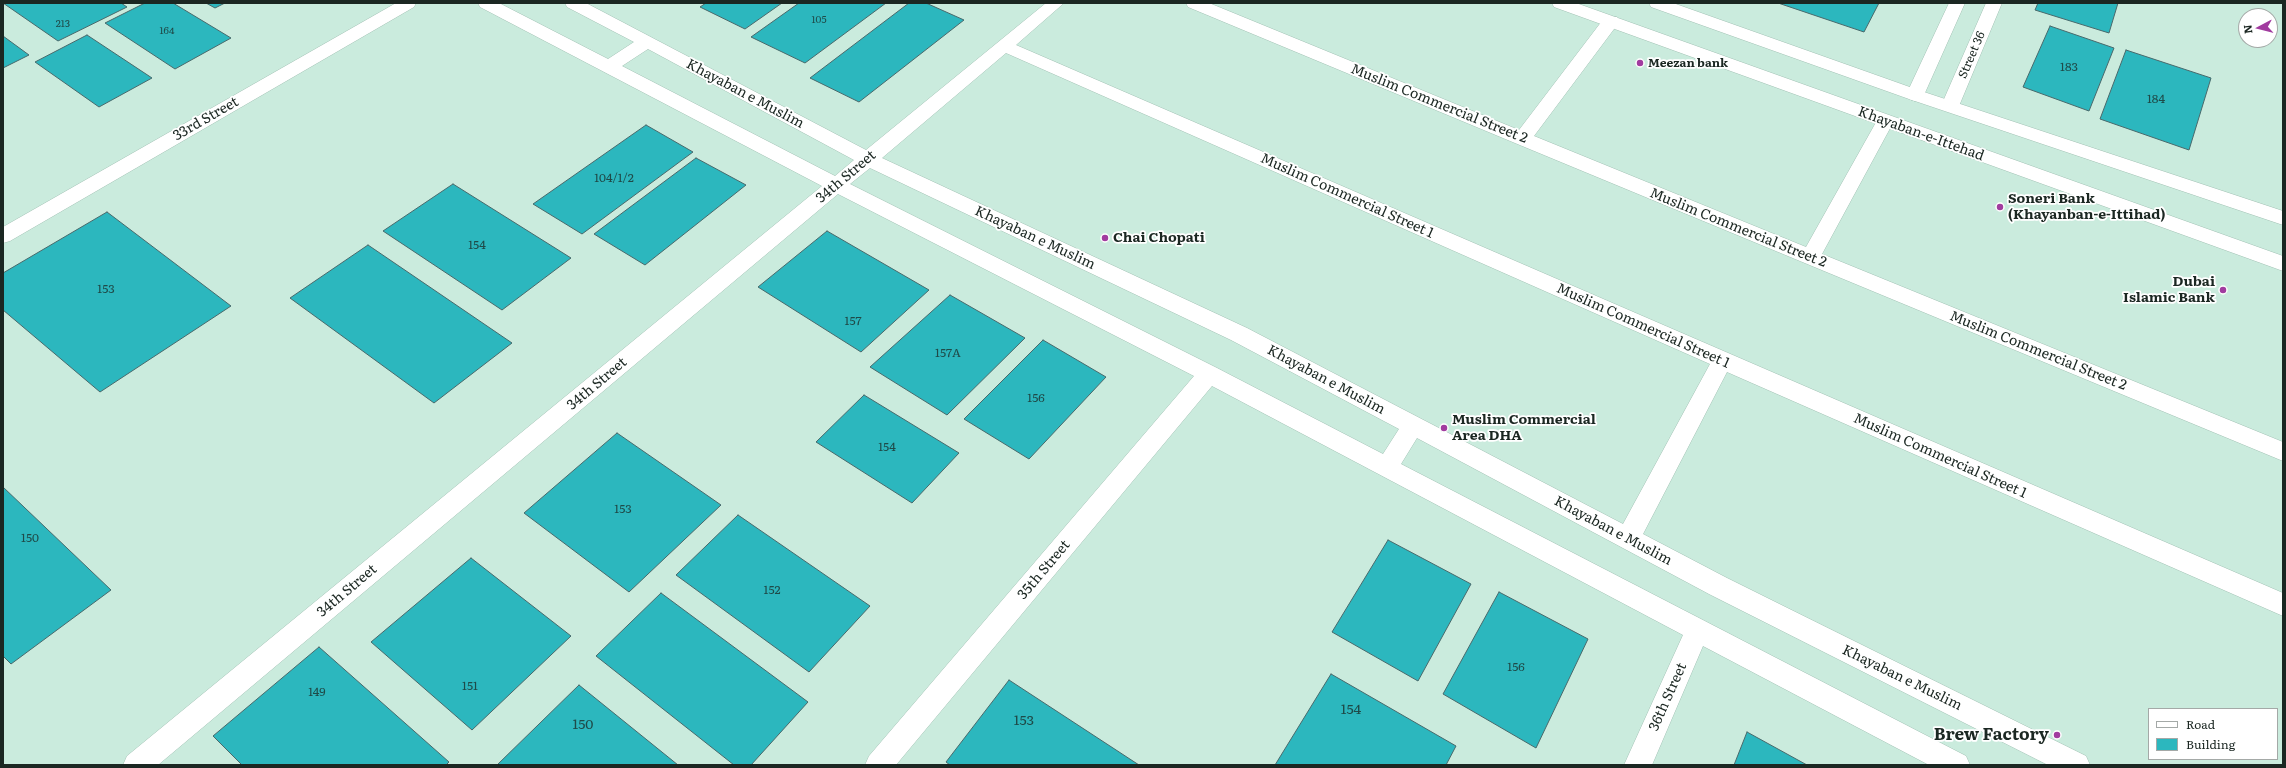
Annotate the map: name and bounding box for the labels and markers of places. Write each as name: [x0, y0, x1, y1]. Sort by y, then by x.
place label: Meezan bank: [1648, 56, 1728, 70]
marker: Meezan bank: [1635, 58, 1645, 68]
place label: Soneri Bank (Khayanban-e-Ittihad): [2008, 191, 2166, 224]
marker: Soneri Bank (Khayanban-e-Ittihad): [1995, 202, 2005, 212]
place label: Chai Chopati: [1113, 230, 1205, 246]
marker: Chai Chopati: [1100, 233, 1110, 243]
place label: Dubai Islamic Bank: [2123, 274, 2215, 306]
marker: Dubai Islamic Bank: [2218, 285, 2228, 295]
place label: Muslim Commercial Area DHA: [1452, 412, 1596, 444]
marker: Muslim Commercial Area DHA: [1439, 423, 1449, 433]
place label: Brew Factory: [1934, 725, 2049, 745]
marker: Brew Factory: [2052, 730, 2062, 740]

